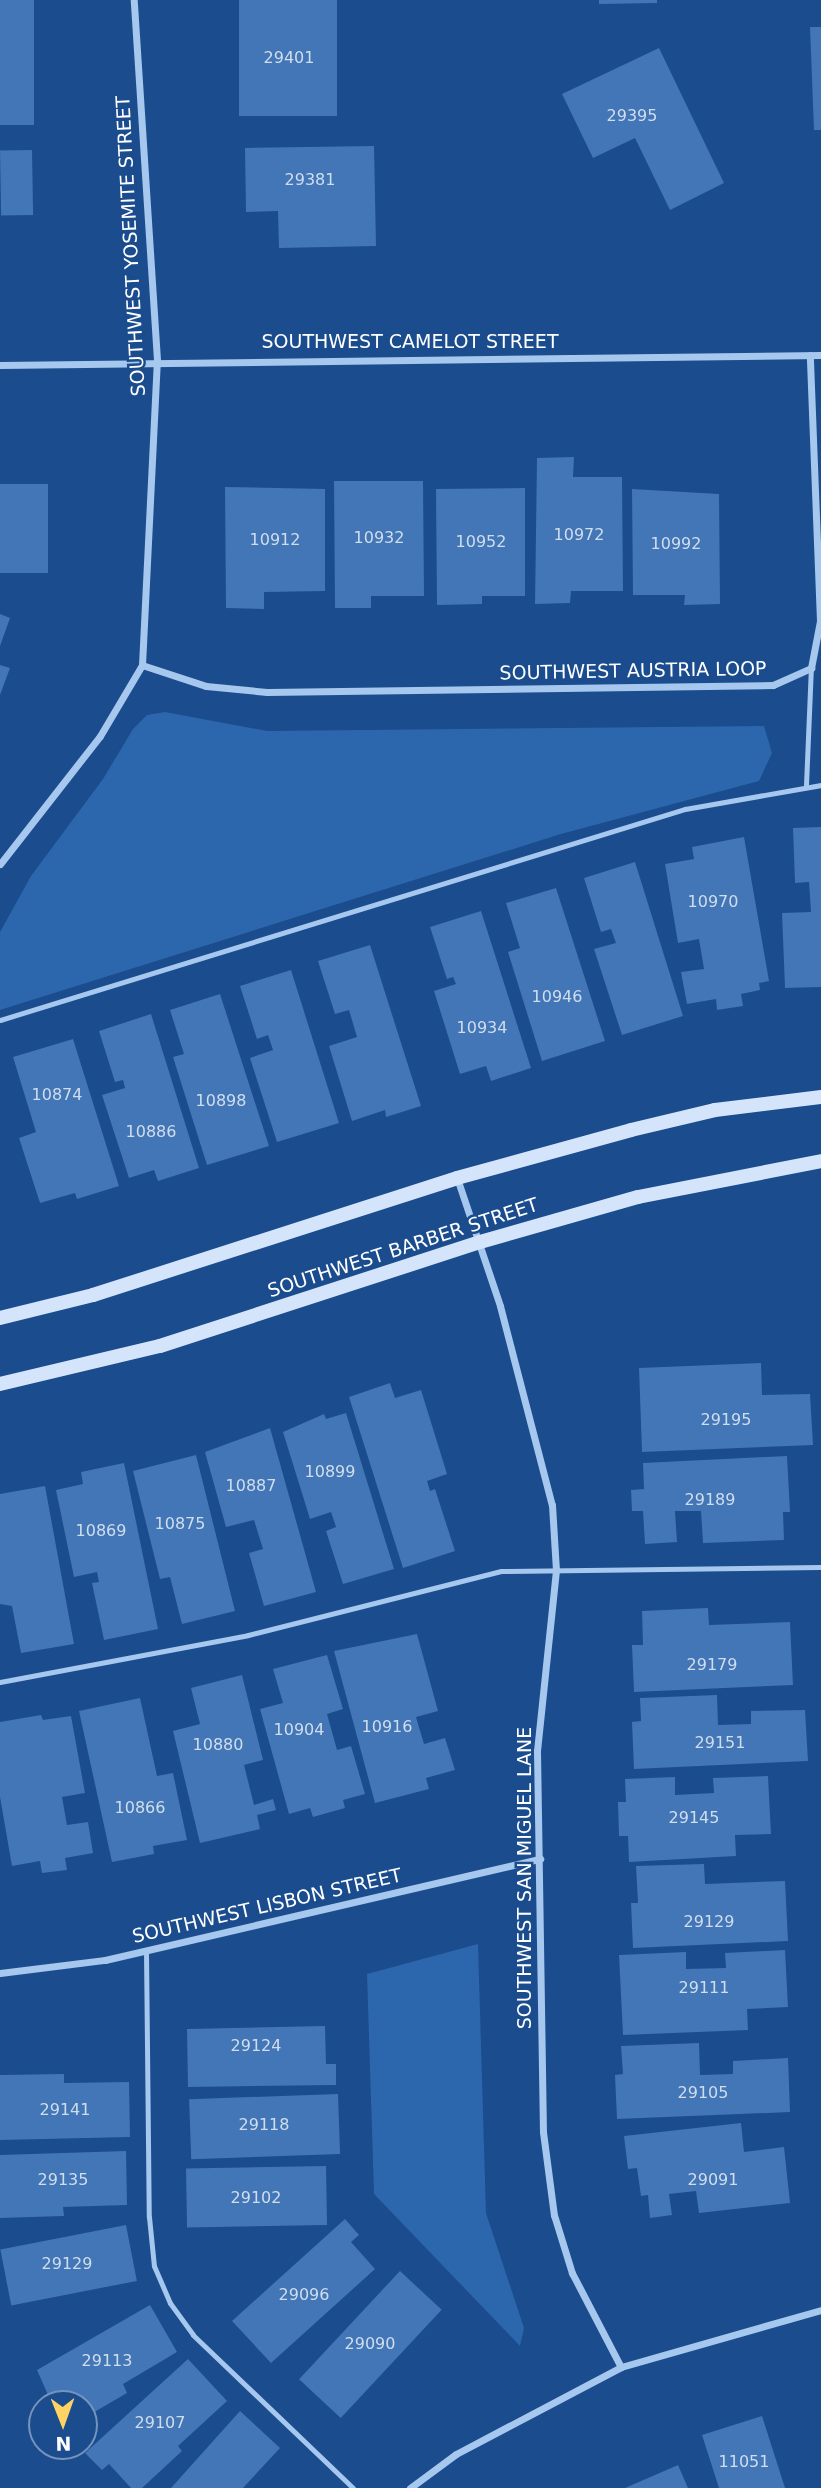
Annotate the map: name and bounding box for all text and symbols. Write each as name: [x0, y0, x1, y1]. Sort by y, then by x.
house number: 29401: [264, 48, 314, 68]
street label: SOUTHWEST YOSEMITE STREET: [112, 95, 150, 397]
house number: 29395: [607, 106, 657, 126]
house number: 29381: [285, 170, 335, 190]
street label: SOUTHWEST CAMELOT STREET: [262, 331, 558, 353]
house number: 10972: [554, 525, 604, 545]
house number: 10932: [354, 528, 404, 548]
house number: 10912: [250, 530, 300, 550]
house number: 10952: [456, 532, 506, 552]
house number: 10992: [651, 534, 701, 554]
street label: SOUTHWEST AUSTRIA LOOP: [499, 657, 767, 685]
house number: 10970: [688, 892, 738, 912]
house number: 10946: [532, 987, 582, 1007]
house number: 10934: [457, 1018, 507, 1038]
house number: 10874: [32, 1085, 82, 1105]
house number: 10898: [196, 1091, 246, 1111]
house number: 10886: [126, 1122, 176, 1142]
street label: SOUTHWEST BARBER STREET: [265, 1193, 541, 1303]
house number: 29195: [701, 1410, 751, 1430]
house number: 10899: [305, 1462, 355, 1482]
house number: 10887: [226, 1476, 276, 1496]
house number: 29189: [685, 1490, 735, 1510]
house number: 10875: [155, 1514, 205, 1534]
house number: 10869: [76, 1521, 126, 1541]
house number: 29179: [687, 1655, 737, 1675]
house number: 10916: [362, 1717, 412, 1737]
house number: 10904: [274, 1720, 324, 1740]
street label: SOUTHWEST SAN MIGUEL LANE: [514, 1727, 536, 2029]
house number: 29151: [695, 1733, 745, 1753]
house number: 10880: [193, 1735, 243, 1755]
house number: 10866: [115, 1798, 165, 1818]
house number: 29145: [669, 1808, 719, 1828]
street label: SOUTHWEST LISBON STREET: [130, 1864, 404, 1948]
house number: 29129: [684, 1912, 734, 1932]
house number: 29111: [679, 1978, 729, 1998]
house number: 29124: [231, 2036, 281, 2056]
house number: 29105: [678, 2083, 728, 2103]
house number: 29141: [40, 2100, 90, 2120]
house number: 29118: [239, 2115, 289, 2135]
house number: 29135: [38, 2170, 88, 2190]
house number: 29091: [688, 2170, 738, 2190]
house number: 29102: [231, 2188, 281, 2208]
house number: 29129: [42, 2254, 92, 2274]
house number: 29096: [279, 2285, 329, 2305]
house number: 29090: [345, 2334, 395, 2354]
house number: 29113: [82, 2351, 132, 2371]
north arrow: [28, 2390, 98, 2460]
house number: 29107: [135, 2413, 185, 2433]
text: N: [55, 2433, 71, 2455]
house number: 11051: [719, 2452, 769, 2472]

